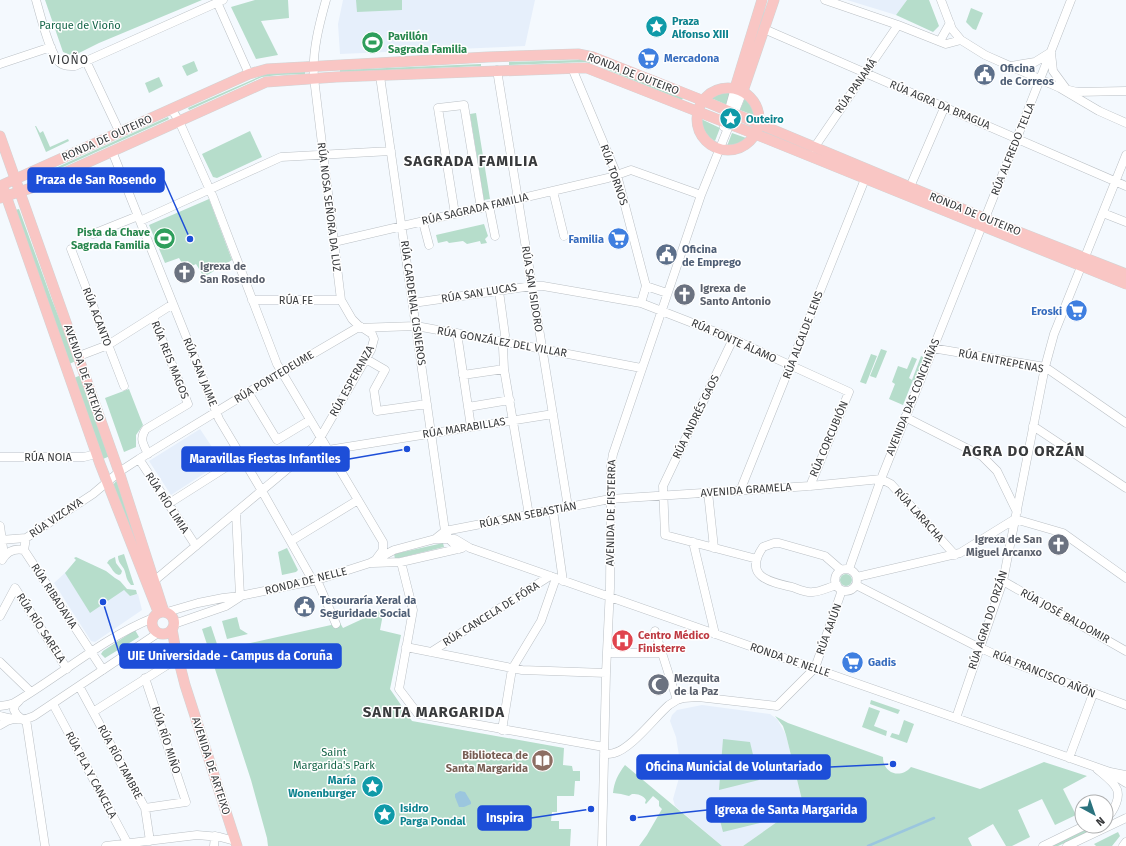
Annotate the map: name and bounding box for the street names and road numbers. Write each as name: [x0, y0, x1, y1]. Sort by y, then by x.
street label: RONDA DE OUTEIRO: [585, 50, 681, 98]
street label: RÚA PANAMÁ: [832, 55, 880, 116]
street label: RÚA AGRA DA BRAGUA: [888, 77, 993, 132]
street label: RÚA ALFREDO TELLA: [987, 100, 1038, 197]
street label: RONDA DE OUTEIRO: [60, 112, 154, 164]
street label: RÚA NOSA SEÑORA DA LUZ: [315, 141, 344, 273]
street label: RÚA TORNOS: [597, 142, 631, 207]
street label: RÚA SAGRADA FAMILIA: [420, 189, 530, 228]
street label: RONDA DE OUTEIRO: [927, 190, 1023, 238]
street label: RÚA CARDENAL CISNEROS: [398, 239, 429, 366]
street label: RÚA SAN ISIDORO: [519, 245, 546, 333]
street label: RÚA SAN LUCAS: [440, 280, 518, 305]
street label: RÚA ACANTO: [80, 285, 115, 348]
street label: RÚA ALCALDE LENS: [779, 289, 826, 381]
street label: RÚA FE: [279, 293, 313, 307]
street label: RÚA FONTE ÁLAMO: [689, 315, 779, 366]
street label: RÚA REIS MAGOS: [148, 319, 192, 401]
street label: AVENIDA DE ARTEIXO: [61, 323, 107, 423]
street label: RÚA GONZÁLEZ DEL VILLAR: [436, 323, 568, 360]
street label: RÚA SAN JAIME: [180, 335, 221, 408]
street label: AVENIDA DAS CONCHIÑAS: [884, 337, 942, 457]
street label: RÚA ESPERANZA: [326, 342, 377, 419]
street label: RÚA ENTREPENAS: [957, 345, 1045, 376]
street label: RÚA PONTEDEUME: [231, 347, 316, 406]
street label: RÚA ANDRÉS GAOS: [669, 372, 722, 461]
street label: RÚA CORCUBIÓN: [806, 399, 851, 479]
street label: RÚA MARABILLAS: [421, 414, 506, 441]
street label: RÚA NOIA: [24, 450, 73, 464]
street label: AVENIDA DE FISTERRA: [604, 459, 618, 566]
street label: RÚA RÍO LIMIA: [142, 469, 193, 537]
street label: AVENIDA GRAMELA: [700, 480, 793, 500]
street label: RÚA LARACHA: [892, 485, 948, 545]
street label: RÚA VIZCAYA: [26, 494, 86, 541]
street label: RÚA SAN SEBASTIÁN: [478, 498, 578, 531]
street label: RÚA RIBADAVIA: [28, 561, 81, 631]
street label: RONDA DE NELLE: [264, 565, 348, 597]
street label: RÚA AGRA DO ORZÁN: [965, 569, 1010, 671]
street label: RÚA CANCELA DE FÓRA: [440, 578, 542, 649]
street label: RÚA JOSÉ BALDOMIR: [1018, 585, 1113, 646]
street label: RÚA RÍO SARELA: [14, 590, 69, 666]
street label: RÚA AAIÚN: [813, 601, 844, 656]
street label: RONDA DE NELLE: [748, 640, 832, 680]
street label: RÚA FRANCISCO AÑÓN: [991, 647, 1098, 701]
street label: RÚA RÍO MIÑO: [149, 704, 184, 775]
street label: AVENIDA DE ARTEIXO: [189, 716, 233, 816]
street label: RÚA RÍO TAMBRE: [95, 722, 146, 802]
street label: RÚA PLA Y CANCELA: [63, 729, 121, 821]

